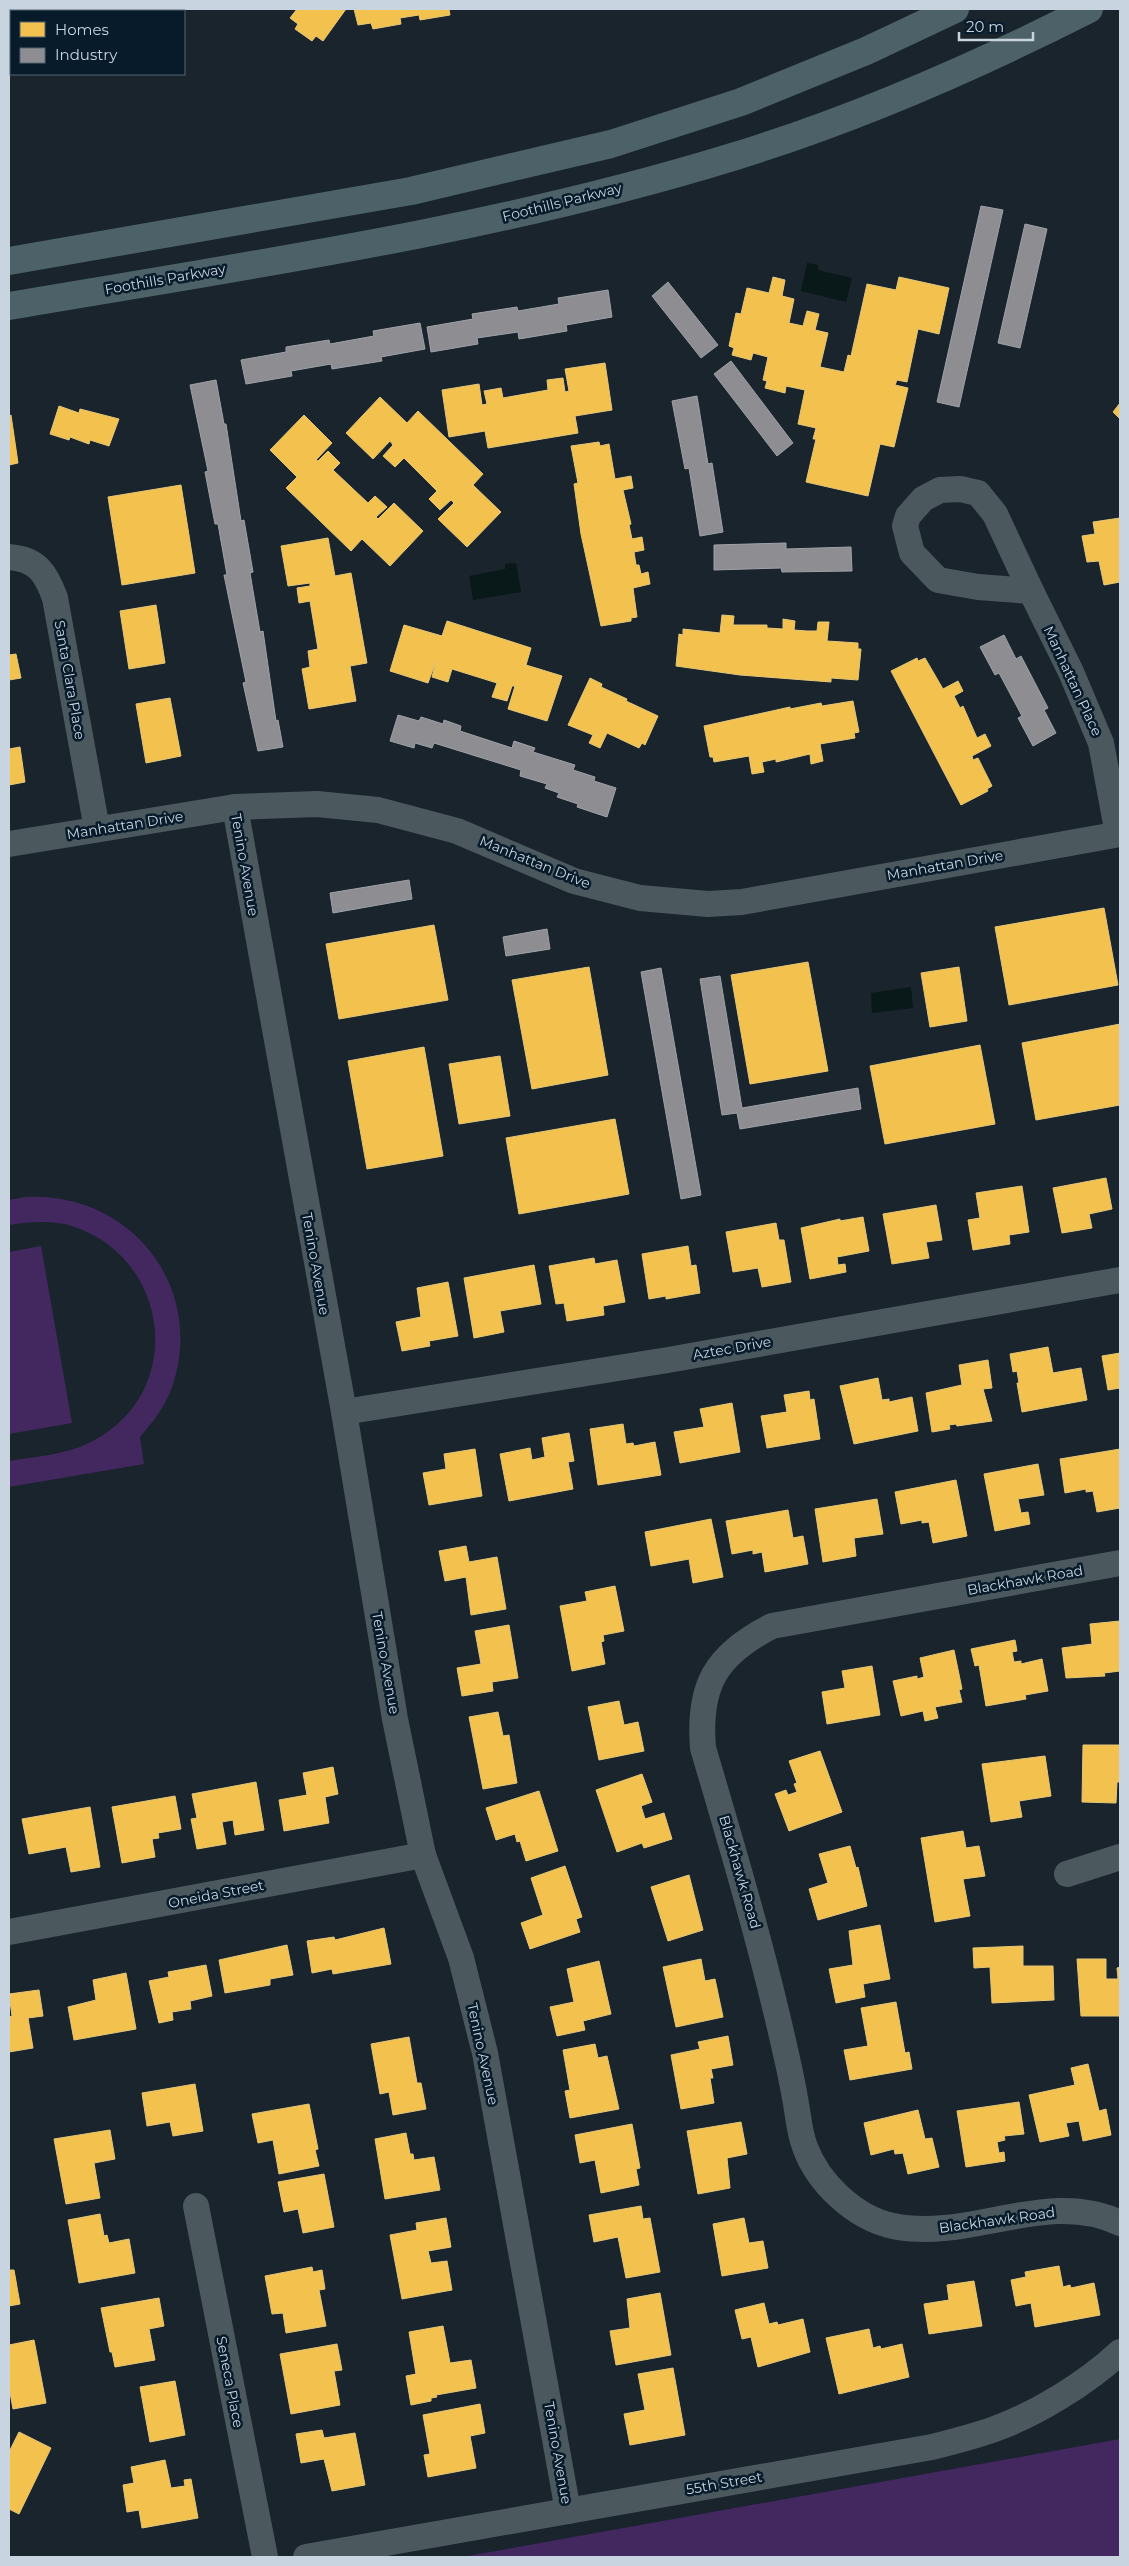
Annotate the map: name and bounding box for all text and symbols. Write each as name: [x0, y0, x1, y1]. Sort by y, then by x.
legend: [10, 10, 185, 75]
scale bar: [959, 10, 1033, 42]
text: 20 m: [966, 17, 1004, 36]
text: Homes: [55, 20, 109, 39]
text: Industry: [55, 45, 118, 64]
street label: Foothills Parkway: [500, 178, 624, 226]
street label: Foothills Parkway: [103, 259, 227, 298]
street label: Santa Clara Place: [51, 619, 89, 741]
street label: Manhattan Place: [1040, 623, 1106, 739]
street label: Manhattan Drive: [65, 807, 185, 843]
street label: Tenino Avenue: [227, 812, 263, 918]
street label: Manhattan Drive: [477, 832, 593, 892]
street label: Manhattan Drive: [885, 846, 1005, 884]
street label: Tenino Avenue: [298, 1211, 334, 1317]
street label: Aztec Drive: [691, 1332, 773, 1364]
street label: Blackhawk Road: [966, 1561, 1084, 1599]
street label: Tenino Avenue: [368, 1610, 404, 1716]
street label: Blackhawk Road: [715, 1813, 765, 1931]
street label: Oneida Street: [167, 1876, 266, 1912]
street label: Tenino Avenue: [463, 2001, 503, 2107]
street label: Blackhawk Road: [938, 2203, 1056, 2237]
street label: Seneca Place: [212, 2335, 248, 2429]
street label: Tenino Avenue: [540, 2400, 576, 2506]
street label: 55th Street: [685, 2467, 764, 2499]

